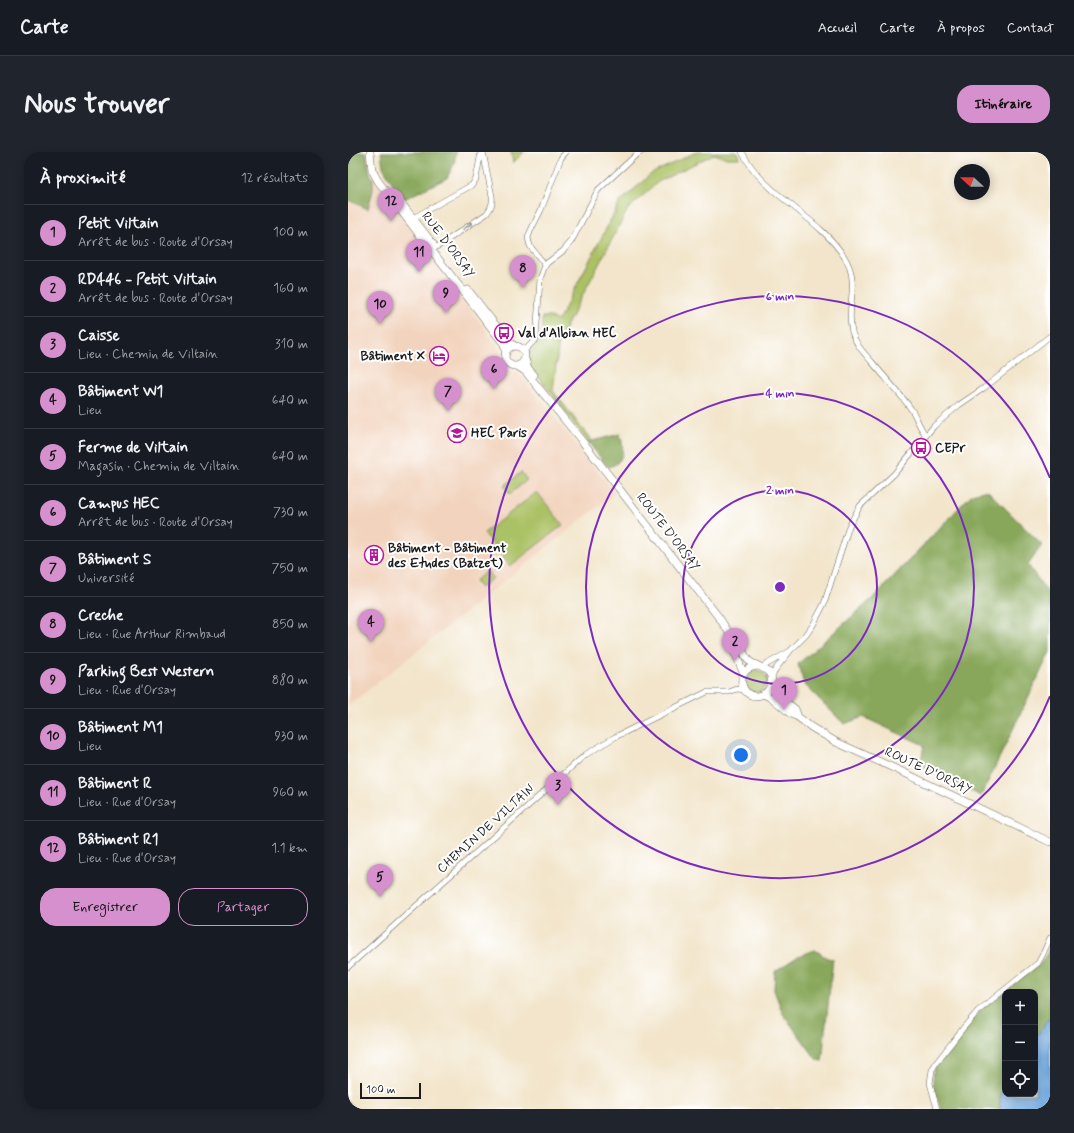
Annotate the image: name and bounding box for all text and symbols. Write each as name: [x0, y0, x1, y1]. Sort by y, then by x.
text: Carte: [20, 15, 69, 40]
text: Accueil: [818, 19, 857, 37]
text: Carte: [879, 19, 915, 37]
text: À propos: [937, 19, 985, 37]
text: Contact: [1007, 19, 1054, 37]
button: Itinéraire: [957, 85, 1050, 123]
text: Nous trouver: [24, 86, 169, 123]
north arrow: [954, 164, 990, 200]
text: À proximité: [40, 167, 125, 189]
text: 12 résultats: [241, 170, 308, 187]
pin: 12: [378, 188, 404, 221]
street label: RUE D'ORSAY: [418, 208, 478, 282]
text: Petit Viltain: [78, 214, 159, 234]
one-way arrow: [463, 222, 474, 230]
text: 1: [50, 224, 56, 241]
text: 100 m: [273, 224, 308, 241]
text: Arrêt de bus · Route d'Orsay: [78, 234, 233, 251]
pin: 11: [406, 239, 432, 272]
pin: 8: [510, 255, 536, 288]
text: RD446 - Petit Viltain: [78, 270, 217, 290]
text: 2: [50, 280, 56, 297]
text: 160 m: [273, 280, 308, 297]
pin: 9: [433, 280, 459, 313]
text: 6 min: [766, 289, 794, 305]
text: Arrêt de bus · Route d'Orsay: [78, 290, 233, 307]
pin: 10: [367, 291, 393, 324]
bus stop icon: Val d'Albian HEC: [493, 322, 515, 344]
place label: Val d'Albian HEC: [518, 325, 617, 342]
text: Caisse: [78, 326, 120, 346]
text: 3: [50, 336, 56, 353]
text: 310 m: [275, 336, 308, 353]
hotel icon: Bâtiment X: [428, 345, 450, 367]
text: Lieu · Chemin de Viltain: [78, 346, 218, 363]
place label: Bâtiment X: [360, 348, 426, 365]
pin: 6: [481, 356, 507, 389]
pin: 7: [435, 378, 461, 411]
text: Bâtiment W1: [78, 382, 163, 402]
text: 4 min: [765, 386, 795, 402]
text: 4: [49, 392, 57, 409]
text: 640 m: [272, 392, 308, 409]
text: Lieu: [78, 402, 102, 419]
school or university icon: HEC Paris: [446, 422, 468, 444]
place label: HEC Paris: [471, 425, 527, 442]
bus stop icon: CEPr: [910, 437, 932, 459]
text: Ferme de Viltain: [78, 438, 188, 458]
place label: CEPr: [935, 440, 966, 457]
text: 5: [49, 448, 57, 465]
text: 640 m: [272, 448, 308, 465]
text: Magasin · Chemin de Viltain: [78, 458, 240, 475]
text: 2 min: [766, 483, 794, 499]
street label: ROUTE D'ORSAY: [632, 490, 704, 574]
text: Campus HEC: [78, 494, 159, 514]
text: 6: [50, 504, 56, 521]
text: 730 m: [273, 504, 308, 521]
text: Arrêt de bus · Route d'Orsay: [78, 514, 233, 531]
place label: Bâtiment - Bâtiment des Etudes (Batzet): [388, 540, 507, 572]
building icon: Bâtiment - Bâtiment des Etudes (Batzet): [363, 544, 385, 566]
text: Bâtiment S: [78, 550, 151, 570]
text: 7: [49, 560, 57, 577]
text: 750 m: [272, 560, 308, 577]
text: Université: [78, 570, 134, 587]
centre of rings: [773, 580, 787, 594]
text: Creche: [78, 606, 123, 626]
pin: 4: [358, 609, 384, 642]
text: 8: [49, 616, 57, 633]
text: 850 m: [272, 616, 308, 633]
text: Lieu · Rue Arthur Rimbaud: [78, 626, 226, 643]
pin: 2: [722, 628, 748, 661]
text: Parking Best Western: [78, 662, 214, 682]
text: 9: [50, 672, 56, 689]
text: 880 m: [272, 672, 308, 689]
pin: 1: [771, 677, 797, 710]
text: Lieu · Rue d'Orsay: [78, 682, 176, 699]
text: Bâtiment M1: [78, 718, 163, 738]
text: 10: [46, 728, 60, 745]
text: 930 m: [274, 728, 308, 745]
text: Lieu: [78, 738, 102, 755]
street label: ROUTE D'ORSAY: [882, 743, 974, 799]
your location: [731, 745, 751, 765]
pin: 3: [545, 772, 571, 805]
text: Bâtiment R: [78, 774, 152, 794]
street label: CHEMIN DE VILTAIN: [434, 780, 539, 877]
text: 11: [47, 784, 59, 801]
text: 960 m: [273, 784, 308, 801]
text: Lieu · Rue d'Orsay: [78, 794, 176, 811]
text: Bâtiment R1: [78, 830, 158, 850]
text: 12: [47, 840, 59, 857]
text: 1.1 km: [271, 840, 308, 857]
text: Lieu · Rue d'Orsay: [78, 850, 176, 867]
pin: 5: [367, 864, 393, 897]
button: Enregistrer: [40, 888, 170, 926]
button: Partager: [178, 888, 308, 926]
map controls: [1002, 989, 1038, 1097]
button: +: [1002, 989, 1038, 1025]
button: −: [1002, 1025, 1038, 1061]
button: locate: [1002, 1061, 1038, 1097]
scale bar: [360, 1081, 421, 1100]
text: 100 m: [366, 1083, 396, 1097]

